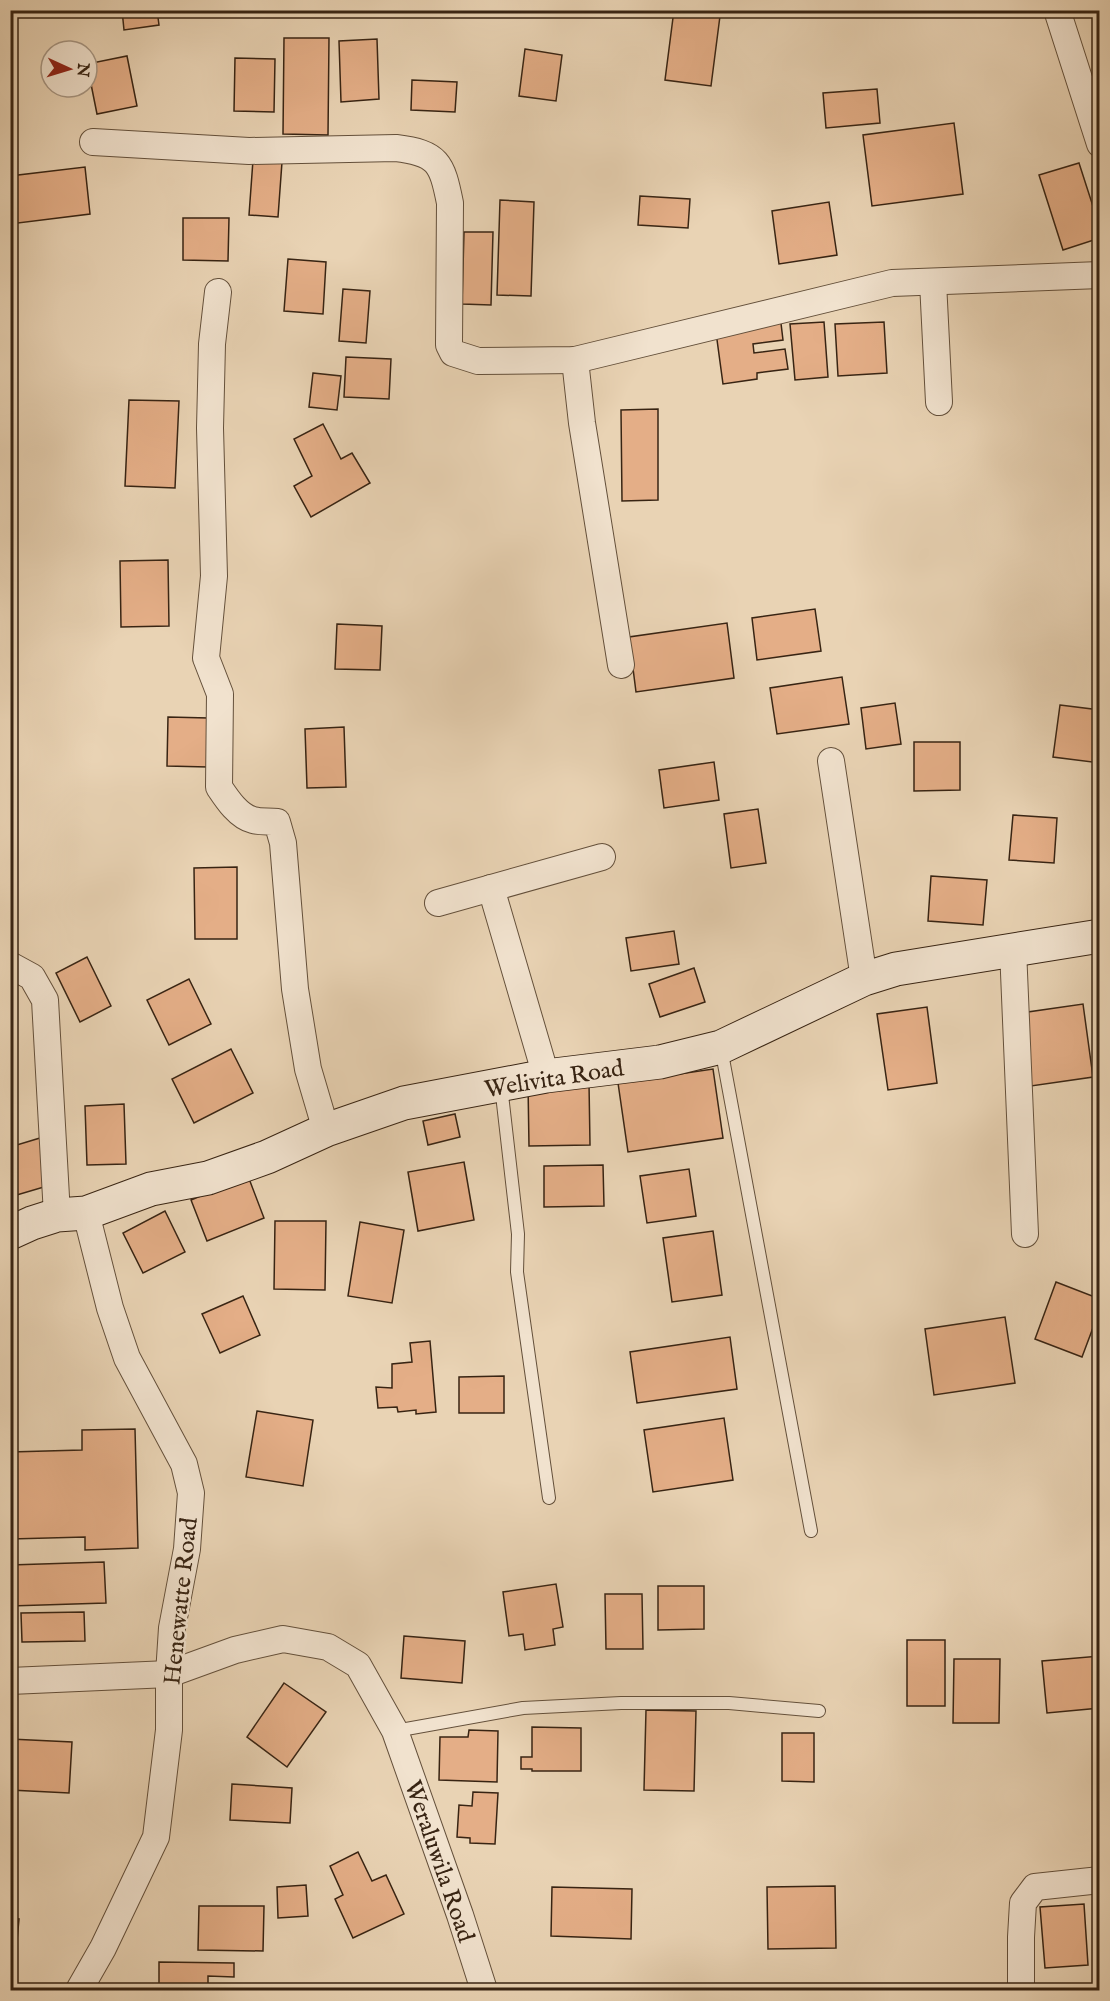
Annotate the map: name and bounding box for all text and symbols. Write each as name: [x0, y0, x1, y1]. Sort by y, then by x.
north arrow: [39, 39, 99, 99]
text: N: [71, 61, 92, 78]
street label: Welivita Road: [482, 1053, 626, 1106]
street label: Henewatte Road: [157, 1516, 206, 1686]
street label: Weraluwila Road: [396, 1776, 481, 1947]

